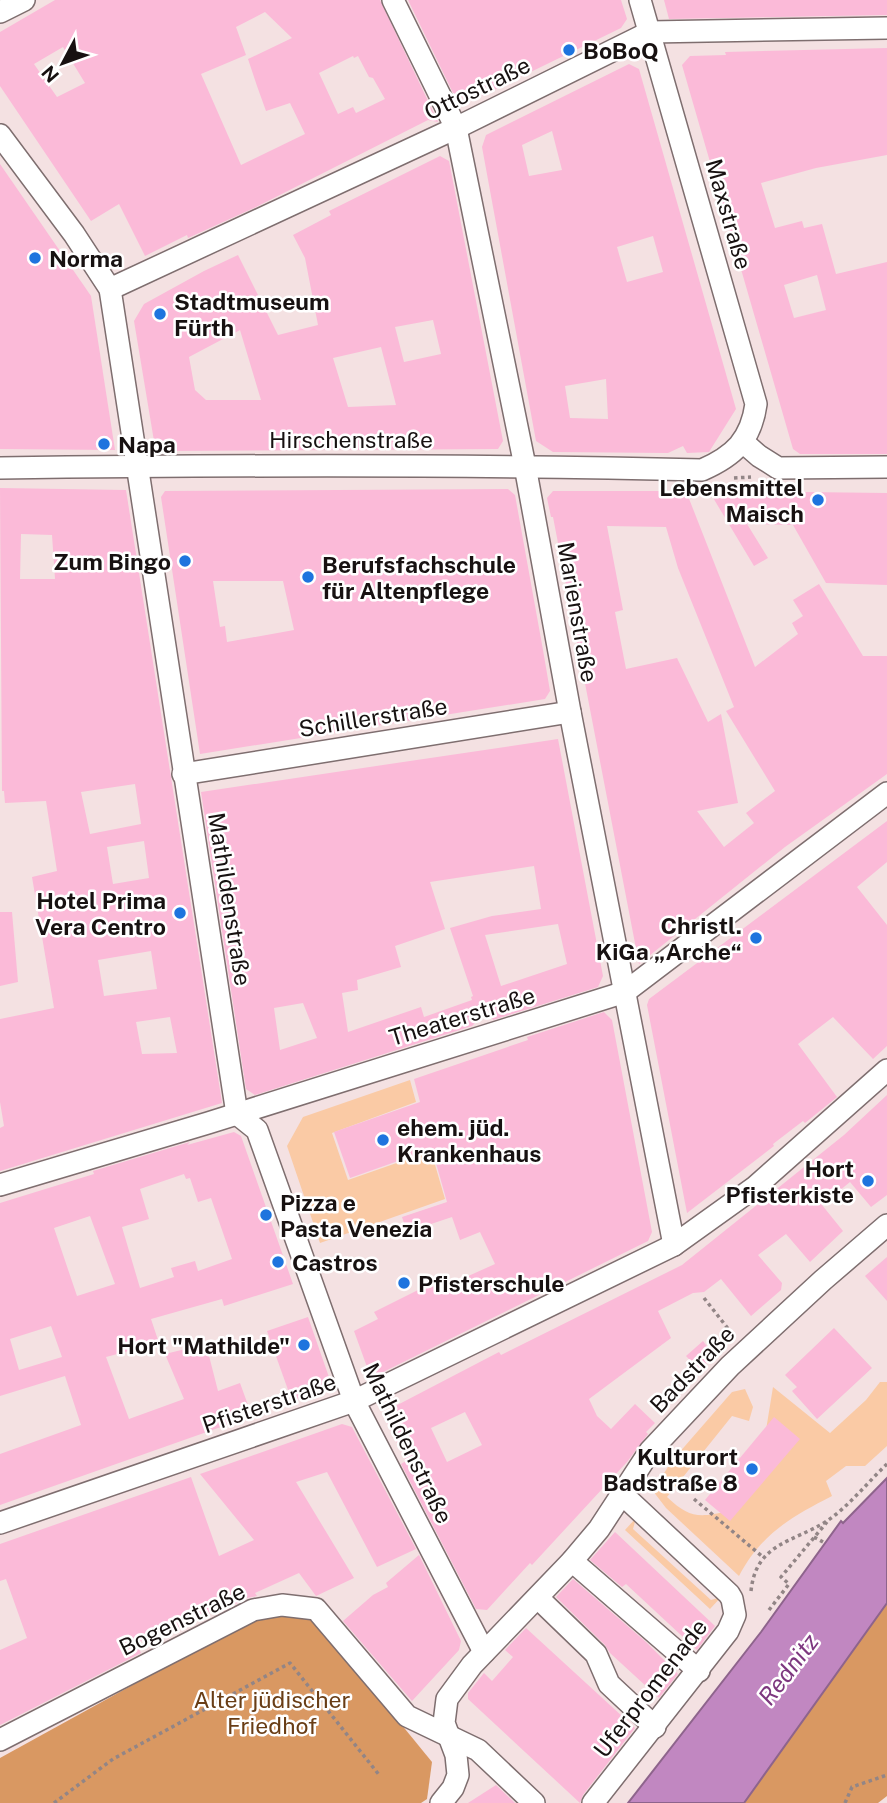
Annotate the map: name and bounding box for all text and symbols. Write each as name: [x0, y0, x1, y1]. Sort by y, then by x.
north arrow: [28, 28, 98, 98]
place label: BoBoQ: [583, 37, 659, 64]
marker: BoBoQ: [561, 42, 577, 58]
street label: Ottostraße: [420, 51, 534, 125]
text: N: [37, 61, 63, 87]
street label: Maxstraße: [700, 156, 758, 272]
place label: Norma: [49, 245, 123, 272]
marker: Norma: [27, 250, 43, 266]
place label: Stadtmuseum Fürth: [174, 288, 330, 341]
marker: Stadtmuseum Fürth: [152, 306, 168, 322]
street label: Hirschenstraße: [269, 426, 433, 453]
place label: Napa: [118, 431, 176, 458]
marker: Napa: [96, 436, 112, 452]
place label: Lebensmittel Maisch: [659, 474, 804, 527]
marker: Lebensmittel Maisch: [810, 492, 826, 508]
street label: Marienstraße: [552, 540, 604, 684]
place label: Zum Bingo: [53, 548, 171, 575]
place label: Berufsfachschule für Altenpflege: [322, 551, 516, 604]
marker: Zum Bingo: [177, 553, 193, 569]
marker: Berufsfachschule für Altenpflege: [300, 569, 316, 585]
street label: Schillerstraße: [297, 692, 449, 742]
street label: Mathildenstraße: [203, 810, 257, 988]
place label: Hotel Prima Vera Centro: [35, 887, 166, 940]
marker: Hotel Prima Vera Centro: [172, 905, 188, 921]
place label: Christl. KiGa „Arche“: [596, 912, 742, 965]
marker: Christl. KiGa „Arche“: [748, 930, 764, 946]
street label: Theaterstraße: [386, 981, 538, 1051]
place label: ehem. jüd. Krankenhaus: [397, 1114, 541, 1167]
marker: ehem. jüd. Krankenhaus: [375, 1132, 391, 1148]
place label: Hort Pfisterkiste: [726, 1155, 854, 1208]
marker: Hort Pfisterkiste: [860, 1173, 876, 1189]
place label: Pizza e Pasta Venezia: [280, 1189, 432, 1242]
marker: Pizza e Pasta Venezia: [258, 1207, 274, 1223]
place label: Castros: [292, 1249, 378, 1276]
marker: Castros: [270, 1254, 286, 1270]
place label: Pfisterschule: [418, 1270, 565, 1297]
marker: Pfisterschule: [396, 1275, 412, 1291]
street label: Badstraße: [644, 1320, 740, 1418]
place label: Hort "Mathilde": [117, 1332, 290, 1359]
marker: Hort "Mathilde": [296, 1337, 312, 1353]
street label: Mathildenstraße: [357, 1358, 459, 1528]
street label: Pfisterstraße: [199, 1367, 339, 1439]
place label: Kulturort Badstraße 8: [603, 1443, 738, 1496]
marker: Kulturort Badstraße 8: [744, 1461, 760, 1477]
street label: Bogenstraße: [115, 1577, 249, 1661]
street label: Uferpromenade: [588, 1613, 712, 1763]
water label: Rednitz: [752, 1627, 824, 1710]
park label: Alter jüdischer Friedhof: [194, 1686, 350, 1739]

